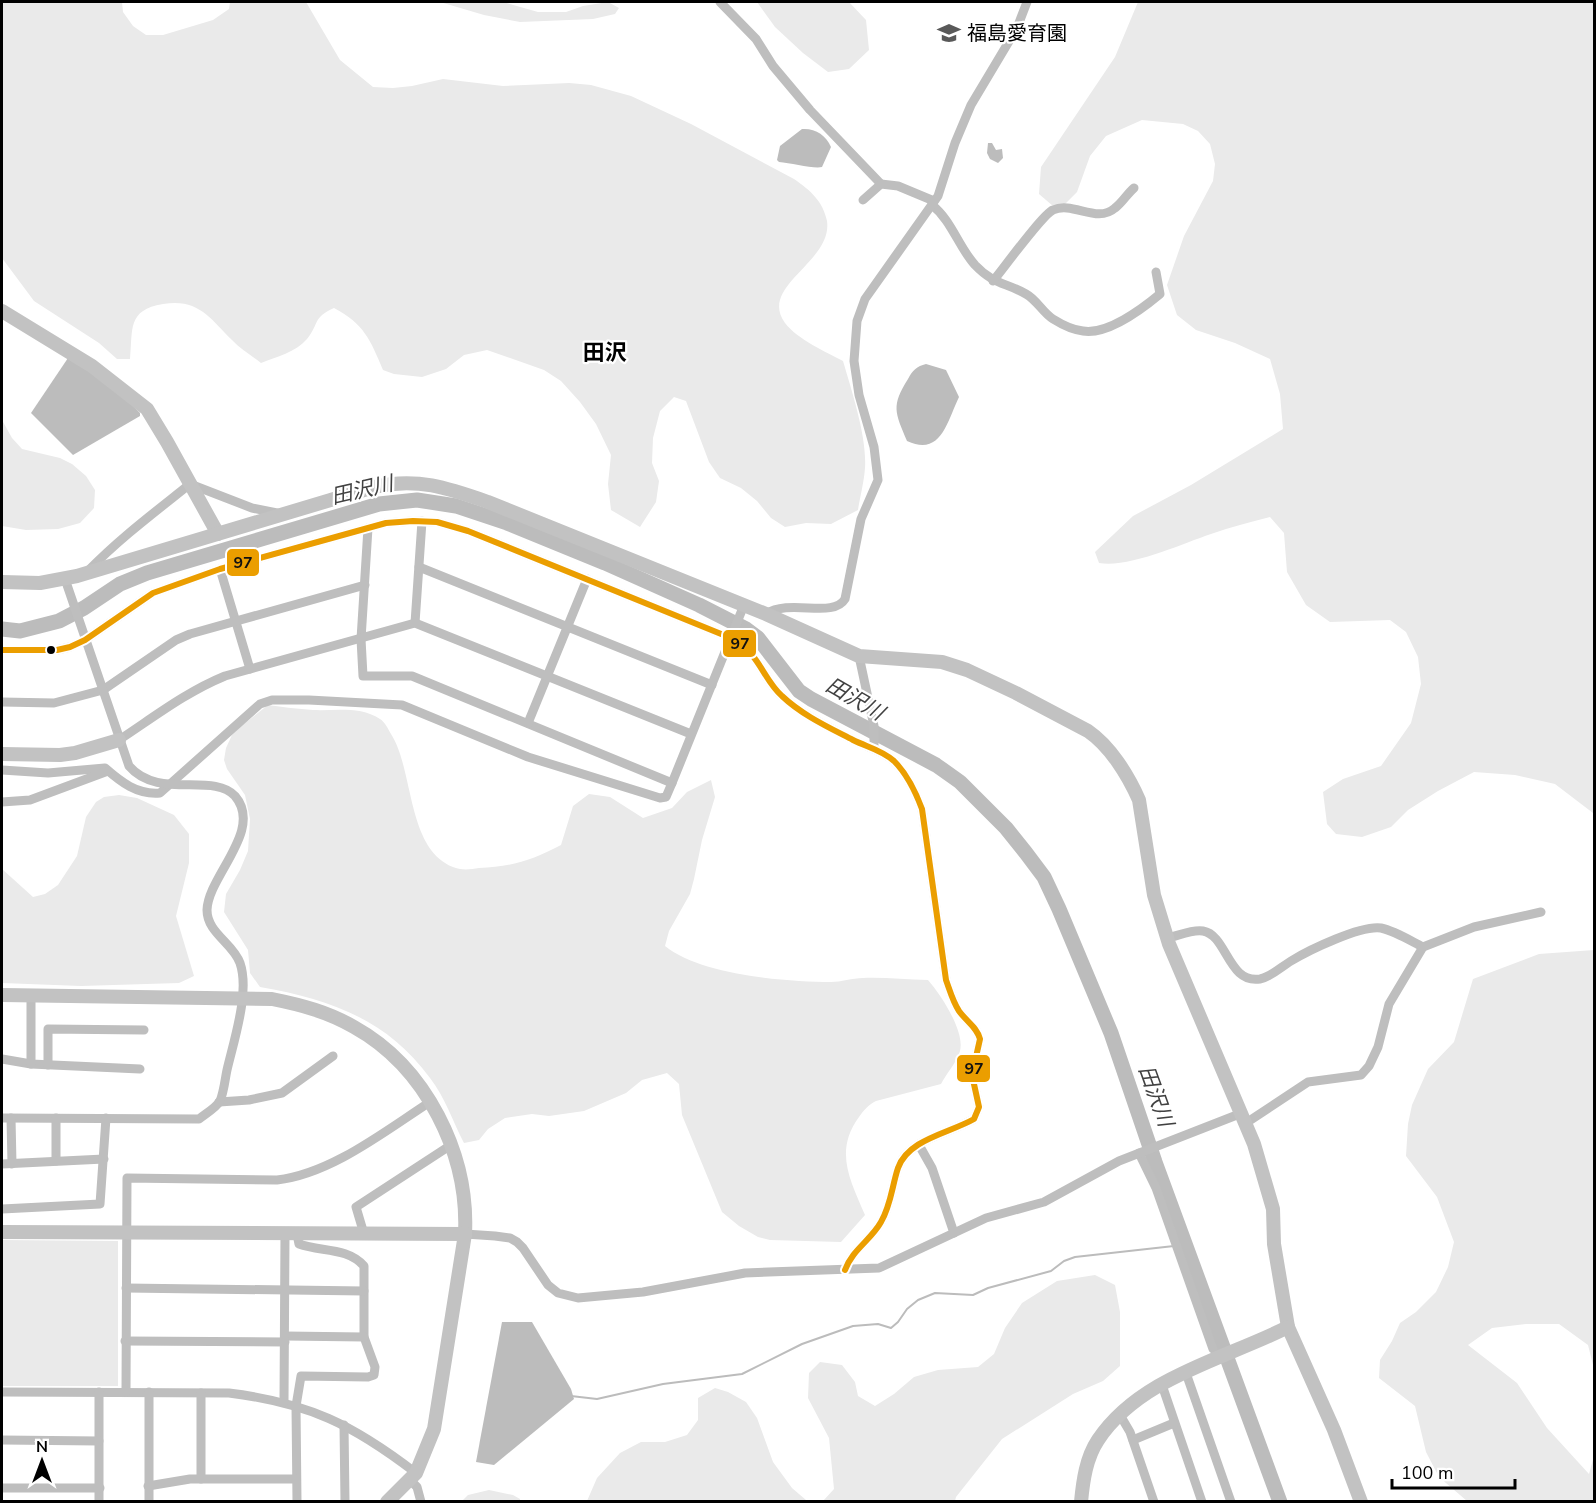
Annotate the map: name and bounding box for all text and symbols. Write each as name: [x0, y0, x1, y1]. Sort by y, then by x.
school or university icon: 福島愛育園: [936, 20, 962, 46]
place label: 福島愛育園: [967, 20, 1067, 47]
district label: 田沢: [583, 338, 627, 368]
water label: 田沢川: [328, 469, 398, 511]
line badge: 97: [226, 548, 260, 577]
text: 97: [233, 552, 253, 574]
line badge: 97: [722, 629, 757, 658]
text: 97: [730, 633, 750, 655]
unlabelled marker: [45, 644, 57, 656]
water label: 田沢川: [821, 671, 891, 728]
line badge: 97: [956, 1054, 991, 1083]
text: 97: [964, 1058, 984, 1080]
water label: 田沢川: [1132, 1062, 1181, 1132]
north arrow: [12, 1431, 72, 1491]
text: N: [36, 1436, 48, 1458]
scale bar: [1392, 1452, 1515, 1490]
text: 100 m: [1401, 1461, 1453, 1485]

